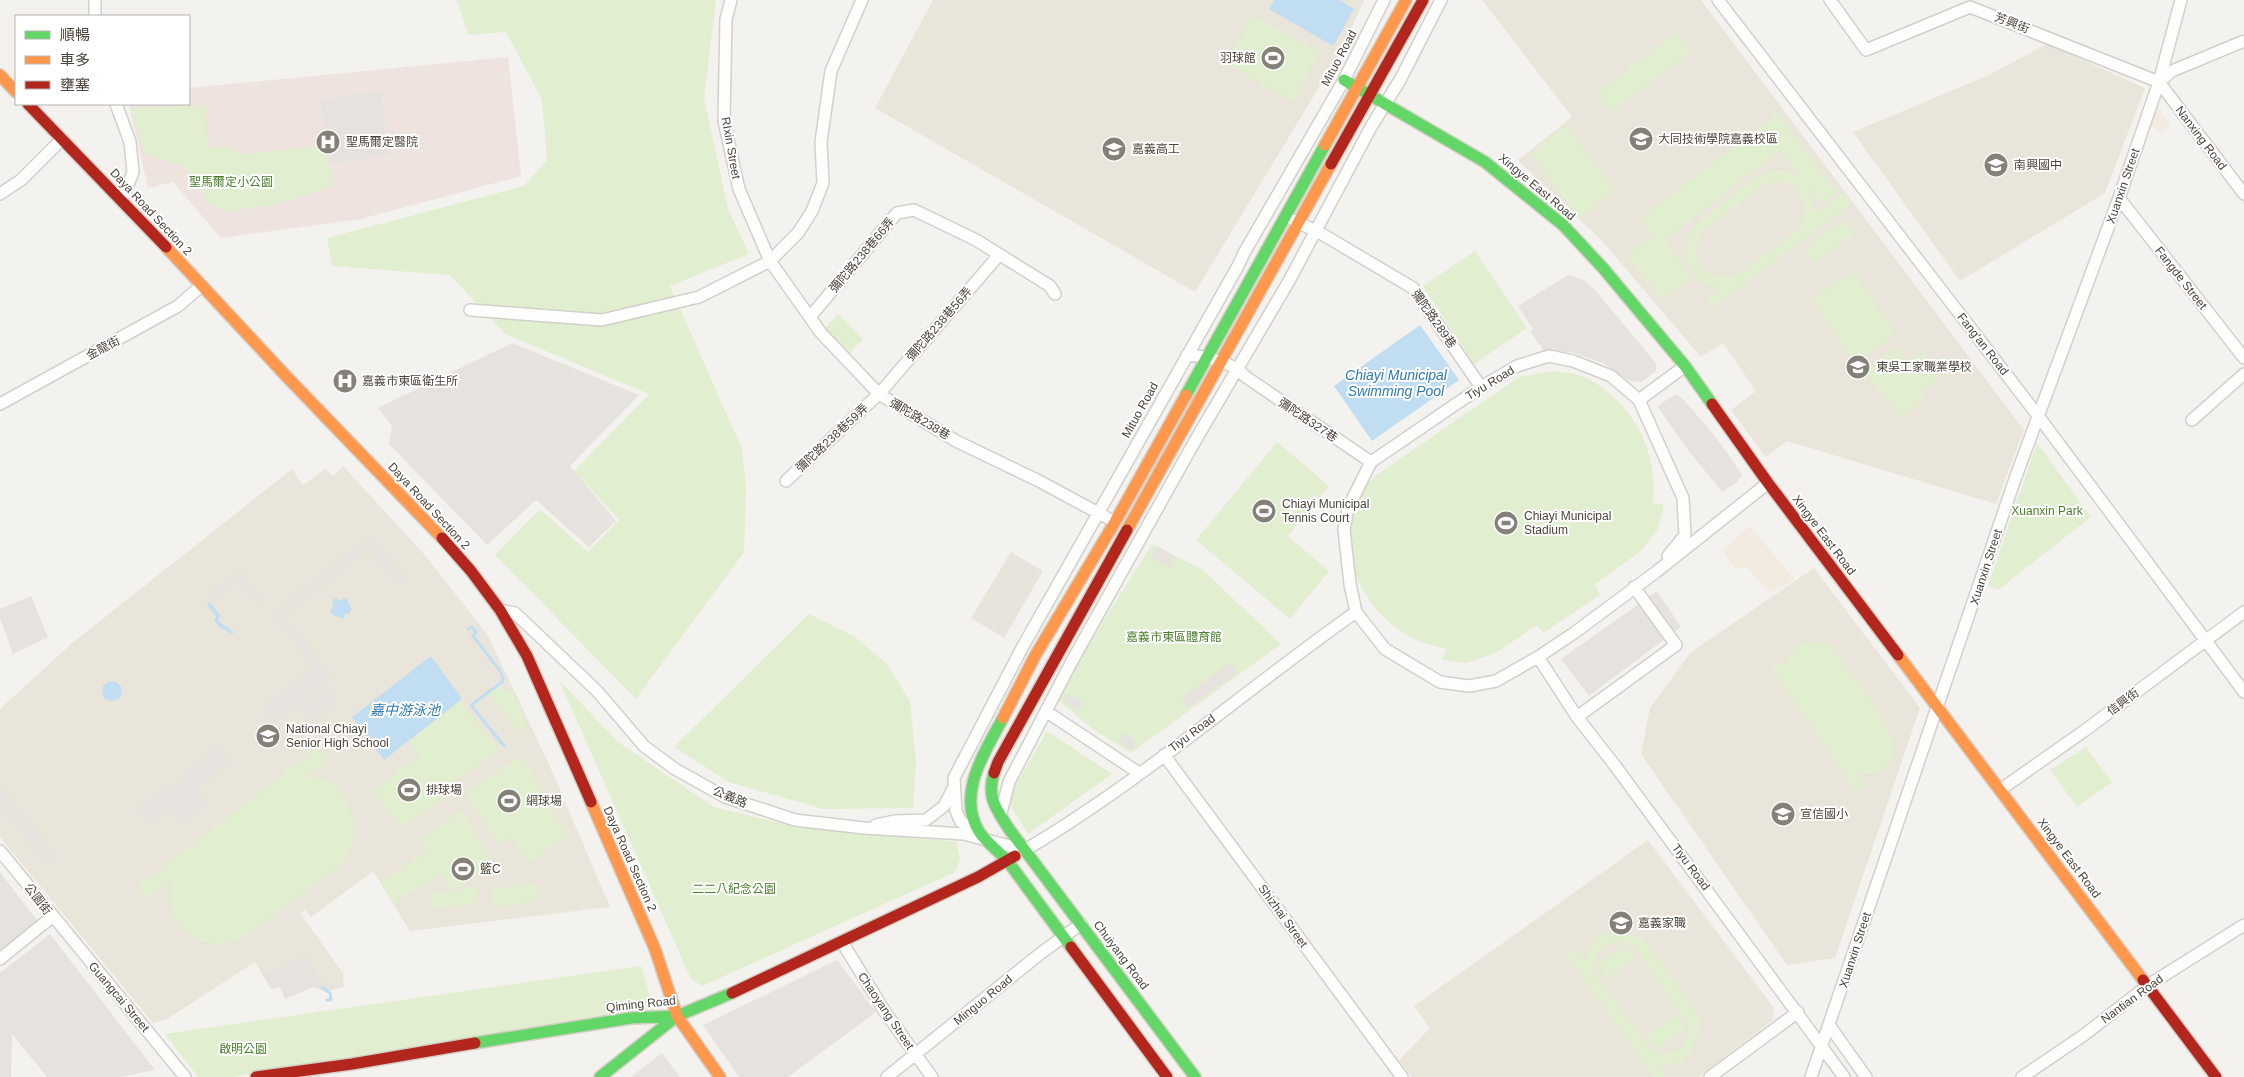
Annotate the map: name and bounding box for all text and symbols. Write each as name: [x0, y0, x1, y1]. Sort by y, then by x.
street label: 芳興街: [1993, 10, 2031, 36]
legend: [15, 15, 190, 105]
text: 順暢: [60, 26, 90, 43]
street label: Mituo Road: [1318, 28, 1360, 88]
sports icon: 羽球館: [1260, 45, 1286, 71]
text: 車多: [60, 51, 90, 68]
place label: 羽球館: [1220, 51, 1256, 65]
text: 壅塞: [60, 76, 90, 93]
street label: Nanxing Road: [2173, 103, 2229, 173]
street label: RIxin Street: [719, 116, 743, 181]
school or university icon: 大同技術學院嘉義校區: [1628, 126, 1654, 152]
hospital icon: 聖馬爾定醫院: [315, 129, 341, 155]
place label: 大同技術學院嘉義校區: [1658, 132, 1778, 146]
place label: 聖馬爾定醫院: [346, 135, 418, 149]
school or university icon: 嘉義高工: [1101, 136, 1127, 162]
place label: 嘉義高工: [1132, 142, 1180, 156]
street label: Xuanxin Street: [2104, 146, 2143, 225]
street label: Xingye East Road: [1496, 151, 1578, 223]
school or university icon: 南興國中: [1983, 152, 2009, 178]
place label: 南興國中: [2014, 158, 2062, 172]
street label: Daya Road Section 2: [107, 166, 195, 258]
park label: 聖馬爾定小公園: [189, 175, 273, 189]
street label: 彌陀路238巷66弄: [827, 215, 897, 295]
street label: Fangde Street: [2152, 244, 2210, 313]
street label: 彌陀路238巷56弄: [903, 284, 975, 364]
street label: 彌陀路289巷: [1409, 287, 1459, 351]
street label: Fang'an Road: [1954, 310, 2012, 378]
street label: 金龍街: [84, 333, 122, 363]
school or university icon: 東吳工家職業學校: [1845, 354, 1871, 380]
place label: 東吳工家職業學校: [1876, 360, 1972, 374]
street label: Tiyu Road: [1463, 363, 1517, 403]
water label: Chiayi Municipal Swimming Pool: [1345, 367, 1448, 399]
hospital icon: 嘉義市東區衛生所: [332, 368, 358, 394]
place label: 嘉義市東區衛生所: [362, 374, 458, 388]
street label: Mituo Road: [1119, 380, 1161, 440]
street label: 彌陀路238巷: [887, 395, 953, 443]
street label: 彌陀路327巷: [1276, 395, 1340, 445]
street label: 彌陀路238巷59弄: [793, 401, 871, 475]
street label: Daya Road Section 2: [385, 460, 473, 552]
street label: Xingye East Road: [1790, 492, 1858, 578]
place label: Chiayi Municipal Tennis Court: [1282, 497, 1369, 525]
sports icon: Chiayi Municipal Tennis Court: [1251, 498, 1277, 524]
park label: Xuanxin Park: [2011, 504, 2084, 518]
place label: Chiayi Municipal Stadium: [1524, 509, 1611, 537]
sports icon: Chiayi Municipal Stadium: [1493, 510, 1519, 536]
street label: Xuanxin Street: [1967, 527, 2005, 607]
park label: 嘉義市東區體育館: [1126, 630, 1222, 644]
street label: 信興街: [2104, 686, 2142, 718]
water label: 嘉中游泳池: [370, 702, 442, 718]
street label: Tiyu Road: [1166, 711, 1218, 755]
place label: National Chiayi Senior High School: [286, 722, 389, 750]
school or university icon: National Chiayi Senior High School: [255, 723, 281, 749]
sports icon: 排球場: [396, 777, 422, 803]
place label: 排球場: [426, 783, 462, 797]
street label: 公義路: [711, 784, 749, 810]
sports icon: 網球場: [496, 788, 522, 814]
place label: 網球場: [526, 794, 562, 808]
school or university icon: 宣信國小: [1770, 801, 1796, 827]
street label: Daya Road Section 2: [601, 804, 660, 914]
place label: 宣信國小: [1800, 807, 1848, 821]
street label: Xingye East Road: [2035, 815, 2103, 901]
street label: Tiyu Road: [1669, 841, 1713, 893]
sports icon: 籃C: [450, 856, 476, 882]
place label: 籃C: [480, 862, 501, 876]
street label: 公園街: [21, 881, 55, 917]
park label: 二二八紀念公園: [692, 882, 776, 896]
street label: Shizhai Street: [1255, 882, 1311, 951]
school or university icon: 嘉義家職: [1608, 910, 1634, 936]
street label: Xuanxin Street: [1836, 910, 1874, 990]
place label: 嘉義家職: [1638, 916, 1686, 930]
street label: Chuiyang Road: [1091, 918, 1151, 992]
street label: Guangcai Street: [86, 959, 153, 1035]
street label: Chaoyang Street: [855, 970, 917, 1053]
street label: Minguo Road: [951, 972, 1015, 1028]
street label: Nantian Road: [2098, 972, 2166, 1026]
street label: Qiming Road: [605, 993, 677, 1015]
park label: 啟明公園: [219, 1042, 267, 1056]

